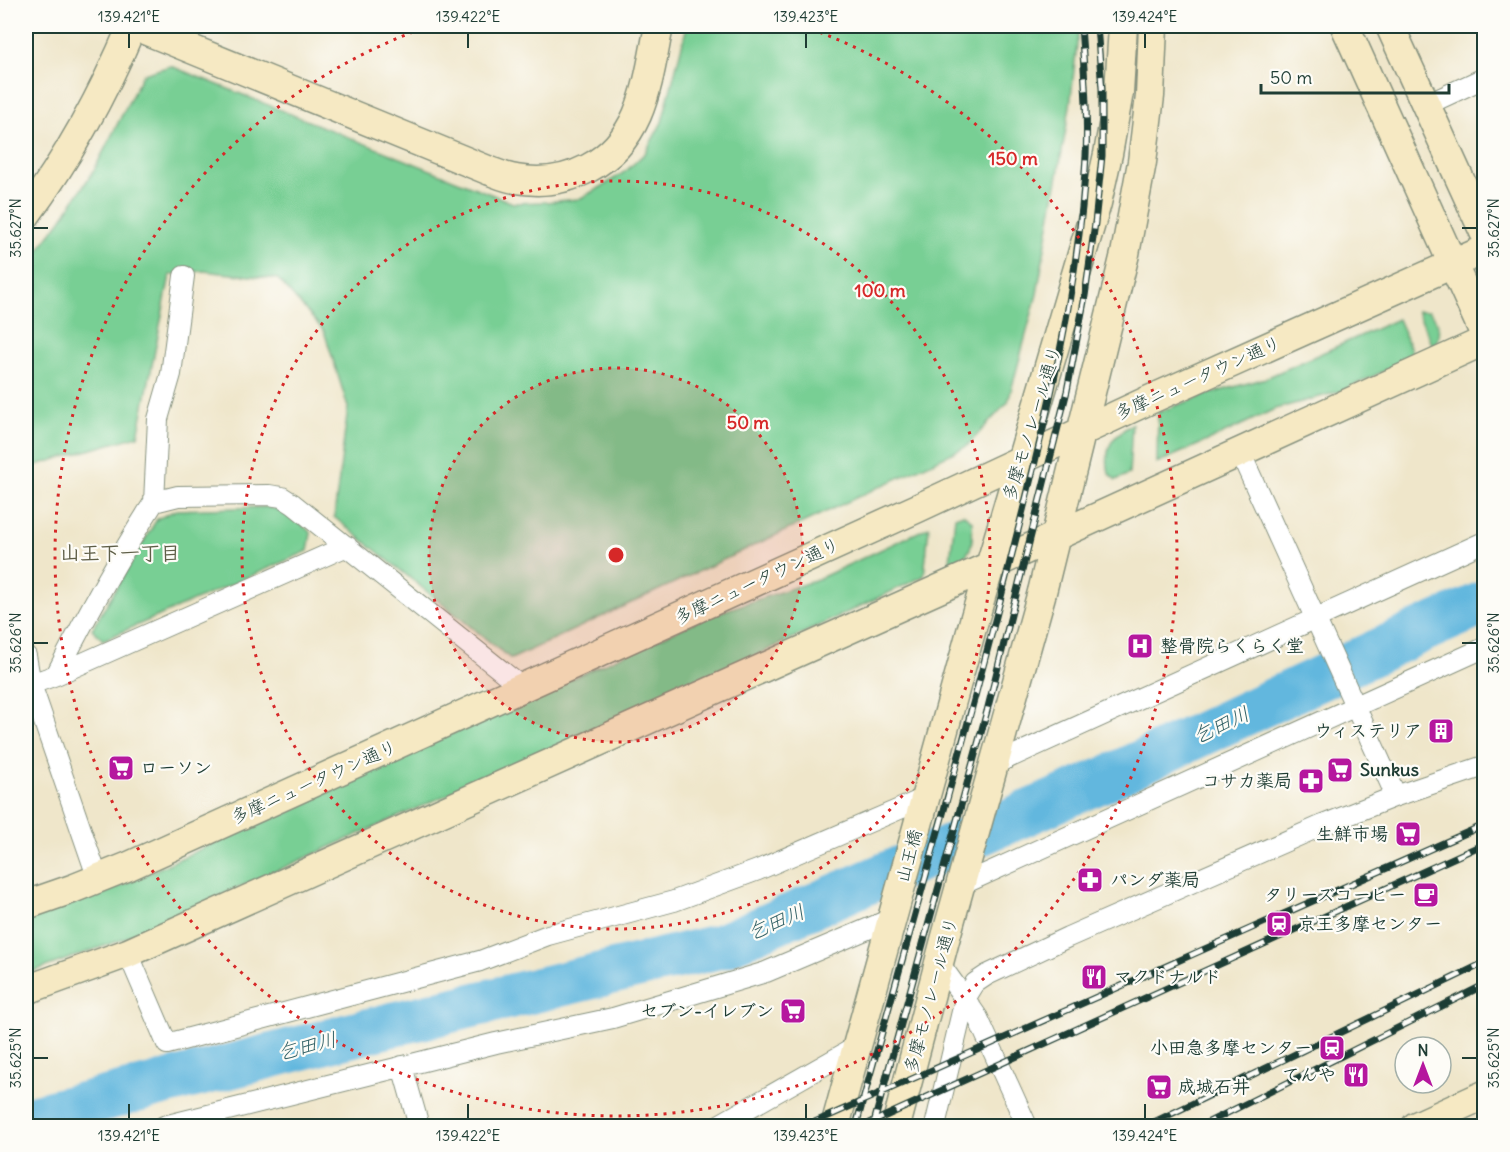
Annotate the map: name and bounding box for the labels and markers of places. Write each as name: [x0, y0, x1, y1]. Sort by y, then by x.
centre of rings: [606, 545, 626, 565]
hospital icon: 整骨院らくらく堂: [1125, 631, 1155, 661]
place label: 整骨院らくらく堂: [1160, 634, 1304, 657]
building icon: ウィステリア: [1426, 716, 1456, 746]
place label: ウィステリア: [1314, 719, 1422, 742]
supermarket icon: ローソン: [106, 753, 136, 783]
supermarket icon: Sunkus: [1325, 755, 1355, 785]
place label: ローソン: [140, 756, 212, 779]
place label: Sunkus: [1360, 758, 1419, 781]
pharmacy icon: コサカ薬局: [1296, 766, 1326, 796]
place label: コサカ薬局: [1202, 769, 1292, 792]
supermarket icon: 生鮮市場: [1393, 819, 1423, 849]
place label: 生鮮市場: [1316, 822, 1388, 845]
pharmacy icon: パンダ薬局: [1075, 865, 1105, 895]
place label: パンダ薬局: [1110, 868, 1200, 891]
cafe icon: タリーズコーヒー: [1411, 880, 1441, 910]
place label: タリーズコーヒー: [1264, 883, 1406, 906]
station icon: 京王多摩センター: [1264, 909, 1294, 939]
place label: 京王多摩センター: [1298, 912, 1442, 935]
restaurant icon: マクドナルド: [1079, 962, 1109, 992]
place label: マクドナルド: [1114, 965, 1221, 988]
supermarket icon: セブン-イレブン: [778, 996, 808, 1026]
place label: セブン-イレブン: [640, 999, 774, 1022]
station icon: 小田急多摩センター: [1317, 1033, 1347, 1063]
place label: 小田急多摩センター: [1150, 1036, 1312, 1059]
restaurant icon: てんや: [1341, 1060, 1371, 1090]
place label: てんや: [1282, 1063, 1336, 1086]
supermarket icon: 成城石井: [1144, 1072, 1174, 1102]
place label: 成城石井: [1178, 1075, 1250, 1098]

